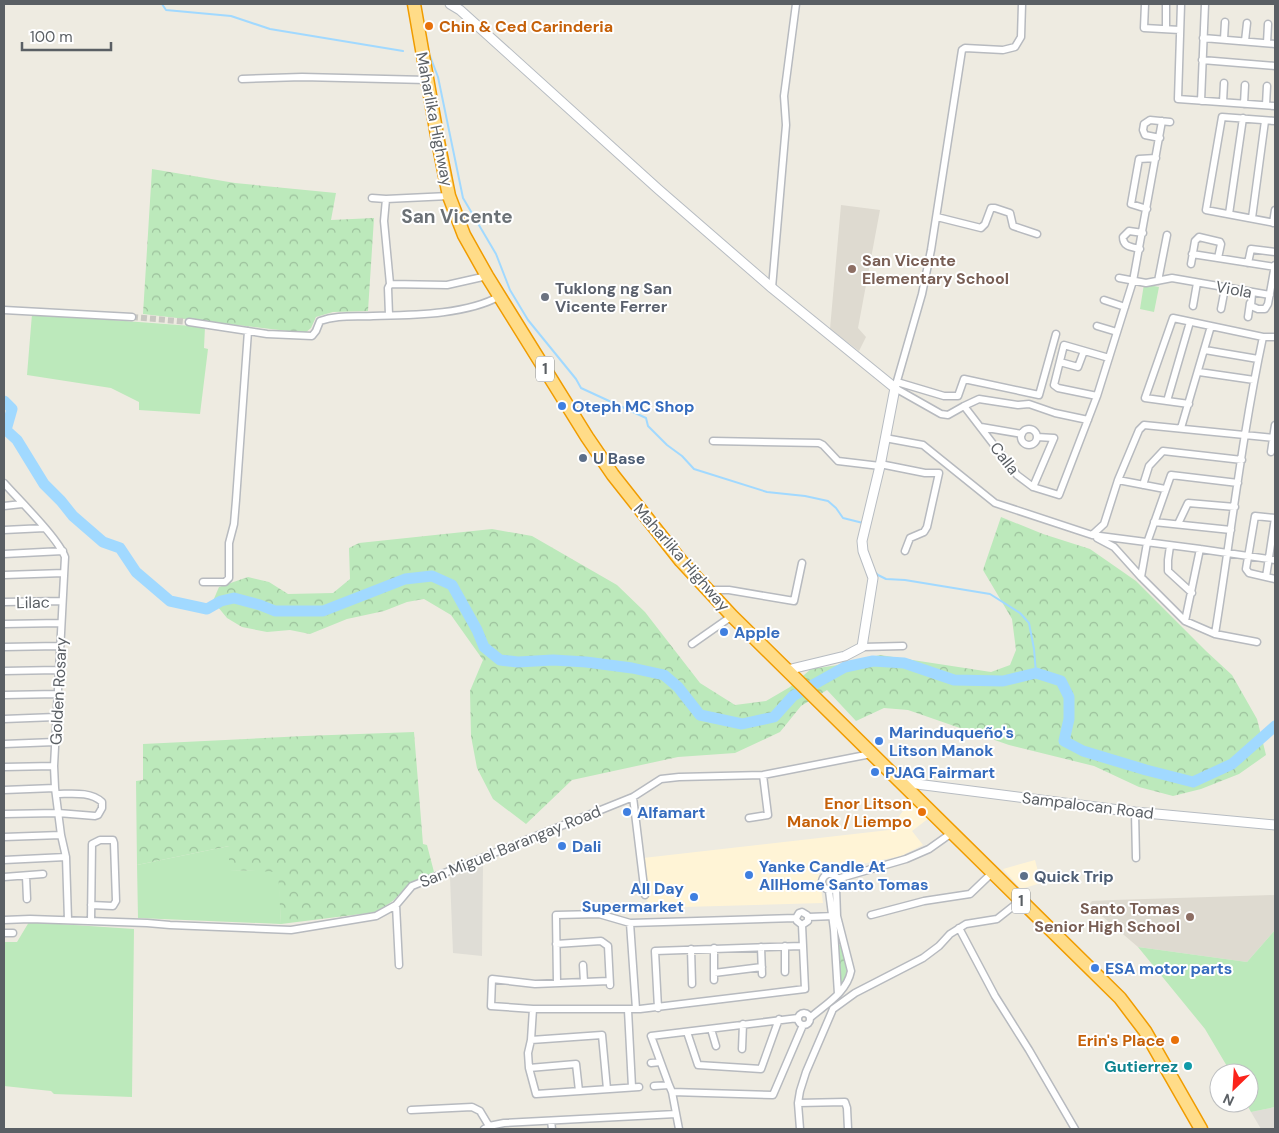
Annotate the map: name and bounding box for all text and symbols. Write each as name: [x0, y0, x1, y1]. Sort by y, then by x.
place label: Chin & Ced Carinderia: [439, 16, 613, 37]
scale bar: [22, 20, 111, 52]
marker: Chin & Ced Carinderia: [423, 20, 435, 32]
text: 100 m: [30, 27, 73, 47]
street label: Maharlika Highway: [411, 50, 458, 188]
district label: San Vicente: [401, 204, 513, 229]
place label: San Vicente Elementary School: [862, 250, 1009, 289]
marker: San Vicente Elementary School: [846, 263, 858, 275]
street label: Viola: [1214, 276, 1254, 303]
place label: Tuklong ng San Vicente Ferrer: [555, 278, 672, 317]
marker: Tuklong ng San Vicente Ferrer: [539, 291, 551, 303]
road number: 1: [536, 356, 554, 382]
place label: Oteph MC Shop: [572, 396, 695, 417]
marker: Oteph MC Shop: [556, 400, 568, 412]
street label: Calla: [985, 438, 1024, 479]
place label: U Base: [593, 448, 645, 469]
marker: U Base: [577, 452, 589, 464]
street label: Maharlika Highway: [629, 499, 734, 616]
street label: Lilac: [16, 592, 50, 613]
place label: Apple: [734, 622, 780, 643]
marker: Apple: [718, 626, 730, 638]
street label: Golden Rosary: [45, 637, 72, 745]
place label: Marinduqueño's Litson Manok: [889, 722, 1014, 761]
marker: Marinduqueño's Litson Manok: [873, 735, 885, 747]
place label: PJAG Fairmart: [885, 762, 995, 783]
marker: PJAG Fairmart: [869, 766, 881, 778]
street label: Sampalocan Road: [1021, 787, 1155, 824]
place label: Enor Litson Manok / Liempo: [787, 793, 912, 832]
street label: San Miguel Barangay Road: [416, 800, 604, 892]
place label: Alfamart: [637, 802, 706, 823]
marker: Alfamart: [621, 806, 633, 818]
marker: Enor Litson Manok / Liempo: [916, 806, 928, 818]
place label: Dali: [572, 836, 601, 857]
marker: Dali: [556, 840, 568, 852]
place label: Yanke Candle At AllHome Santo Tomas: [759, 856, 929, 895]
place label: Quick Trip: [1034, 866, 1114, 887]
marker: Yanke Candle At AllHome Santo Tomas: [743, 869, 755, 881]
marker: Quick Trip: [1018, 870, 1030, 882]
place label: All Day Supermarket: [582, 878, 684, 917]
road number: 1: [1012, 888, 1030, 914]
marker: All Day Supermarket: [688, 891, 700, 903]
place label: Santo Tomas Senior High School: [1034, 898, 1180, 937]
marker: Santo Tomas Senior High School: [1184, 911, 1196, 923]
place label: ESA motor parts: [1105, 958, 1232, 979]
marker: ESA motor parts: [1089, 962, 1101, 974]
place label: Erin's Place: [1077, 1030, 1165, 1051]
marker: Erin's Place: [1169, 1034, 1181, 1046]
place label: Gutierrez: [1104, 1056, 1178, 1077]
marker: Gutierrez: [1182, 1060, 1194, 1072]
north arrow: [1209, 1063, 1259, 1113]
text: N: [1220, 1089, 1237, 1110]

